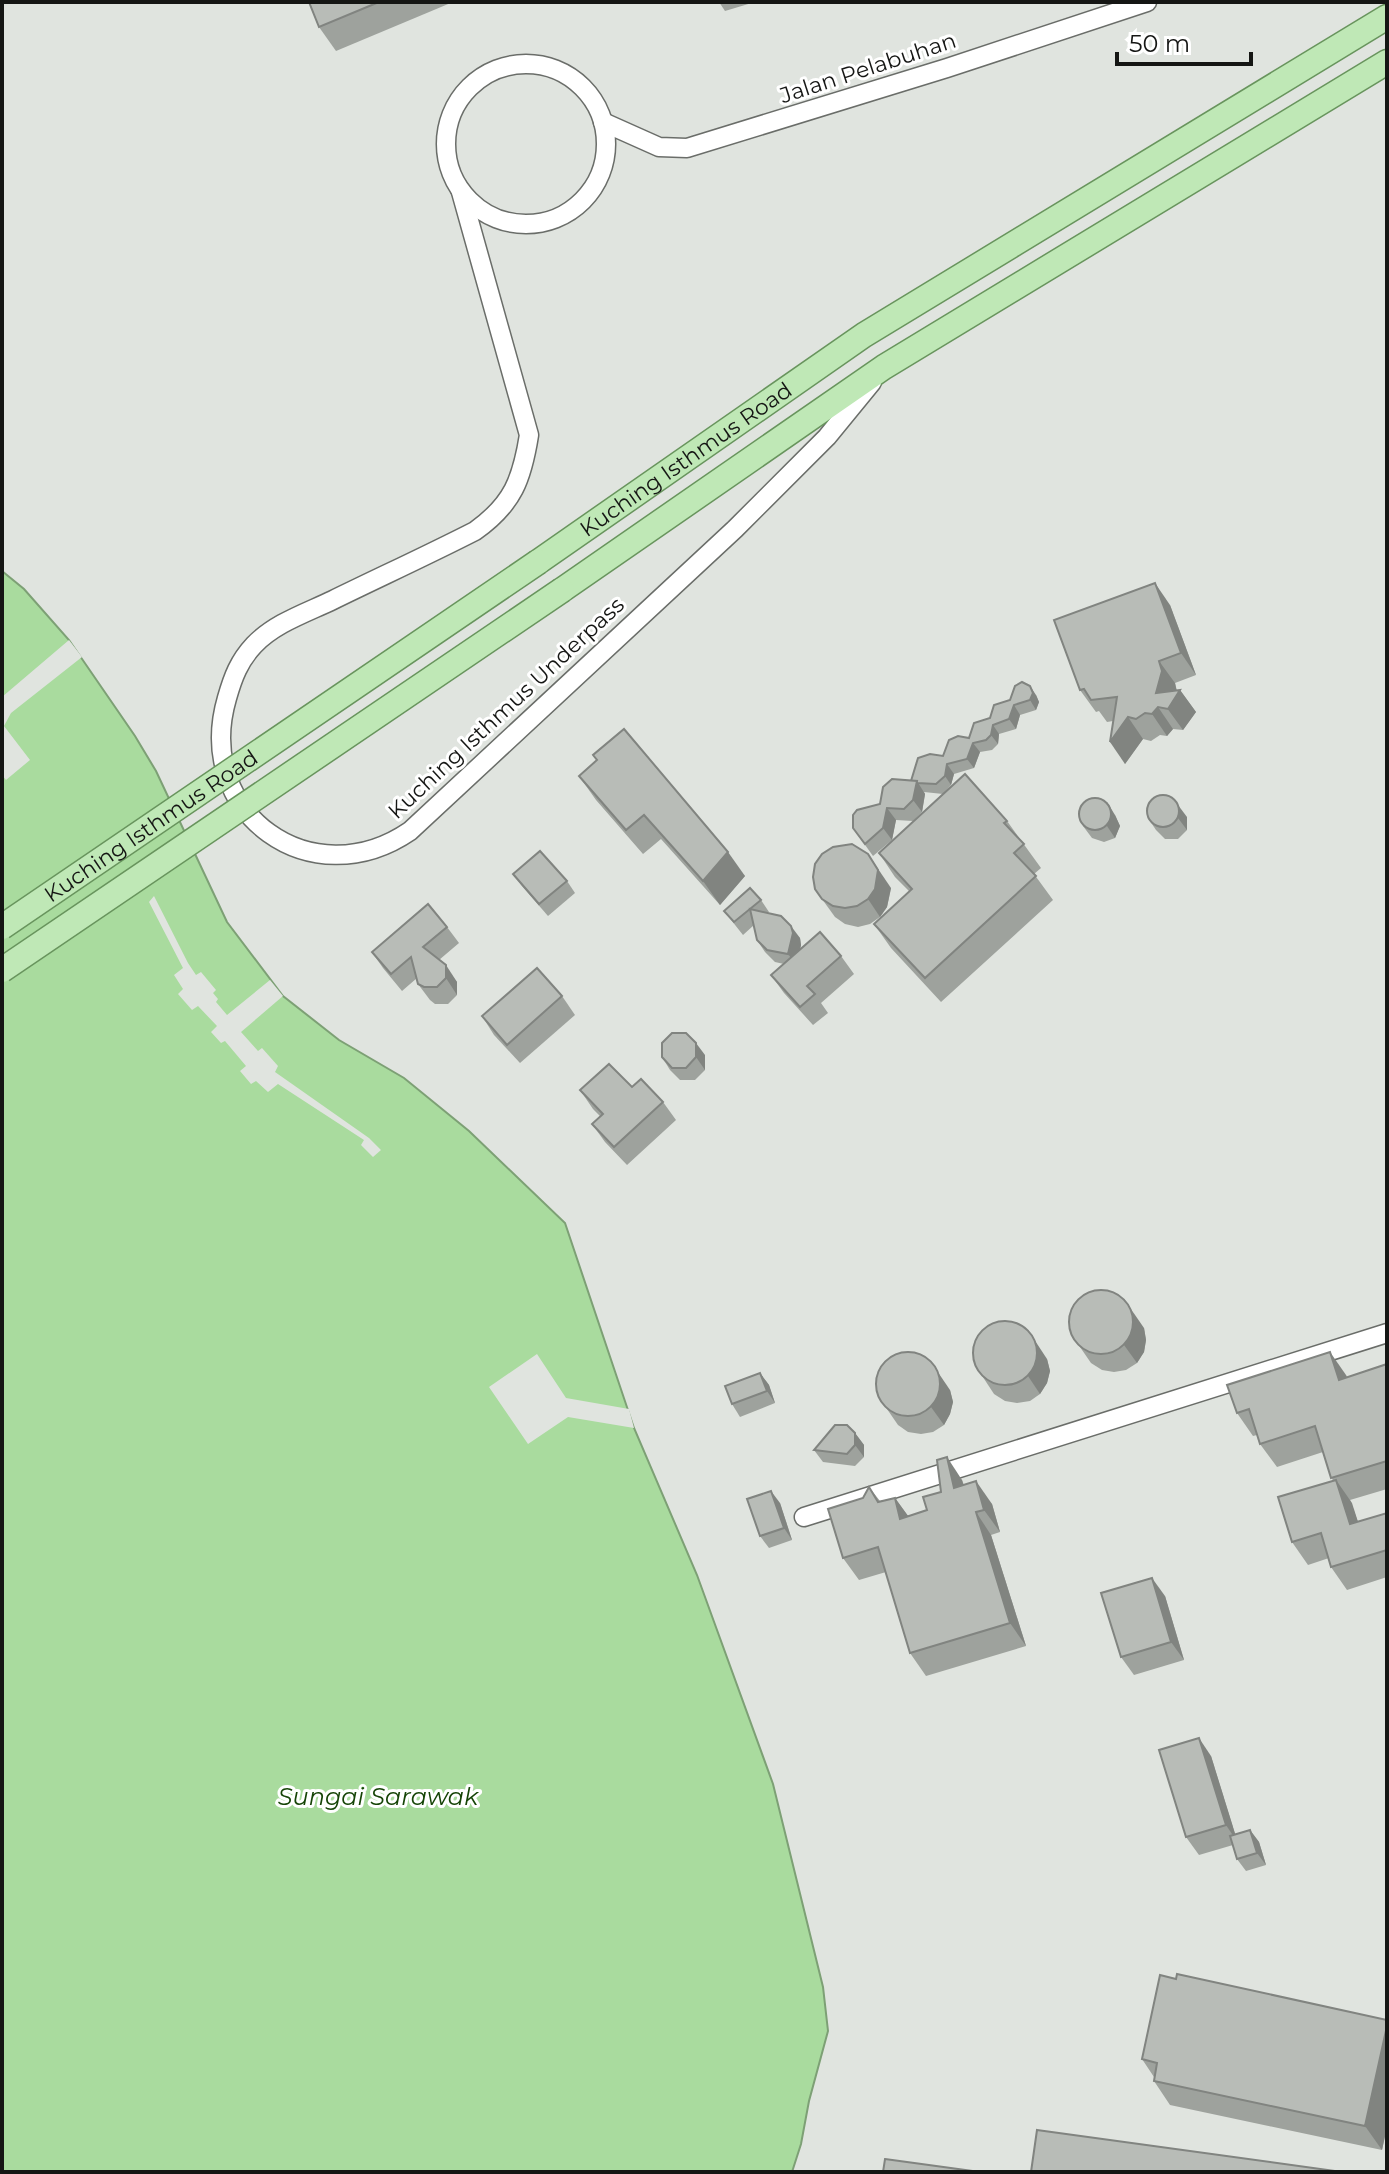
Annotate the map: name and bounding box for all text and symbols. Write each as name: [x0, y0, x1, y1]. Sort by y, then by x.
scale bar: [1117, 16, 1251, 66]
street label: Jalan Pelabuhan: [776, 27, 960, 110]
text: 50 m: [1129, 29, 1190, 58]
street label: Kuching Isthmus Road: [575, 376, 797, 542]
street label: Kuching Isthmus Underpass: [382, 591, 630, 825]
street label: Kuching Isthmus Road: [39, 744, 263, 908]
water label: Sungai Sarawak: [278, 1782, 480, 1811]

